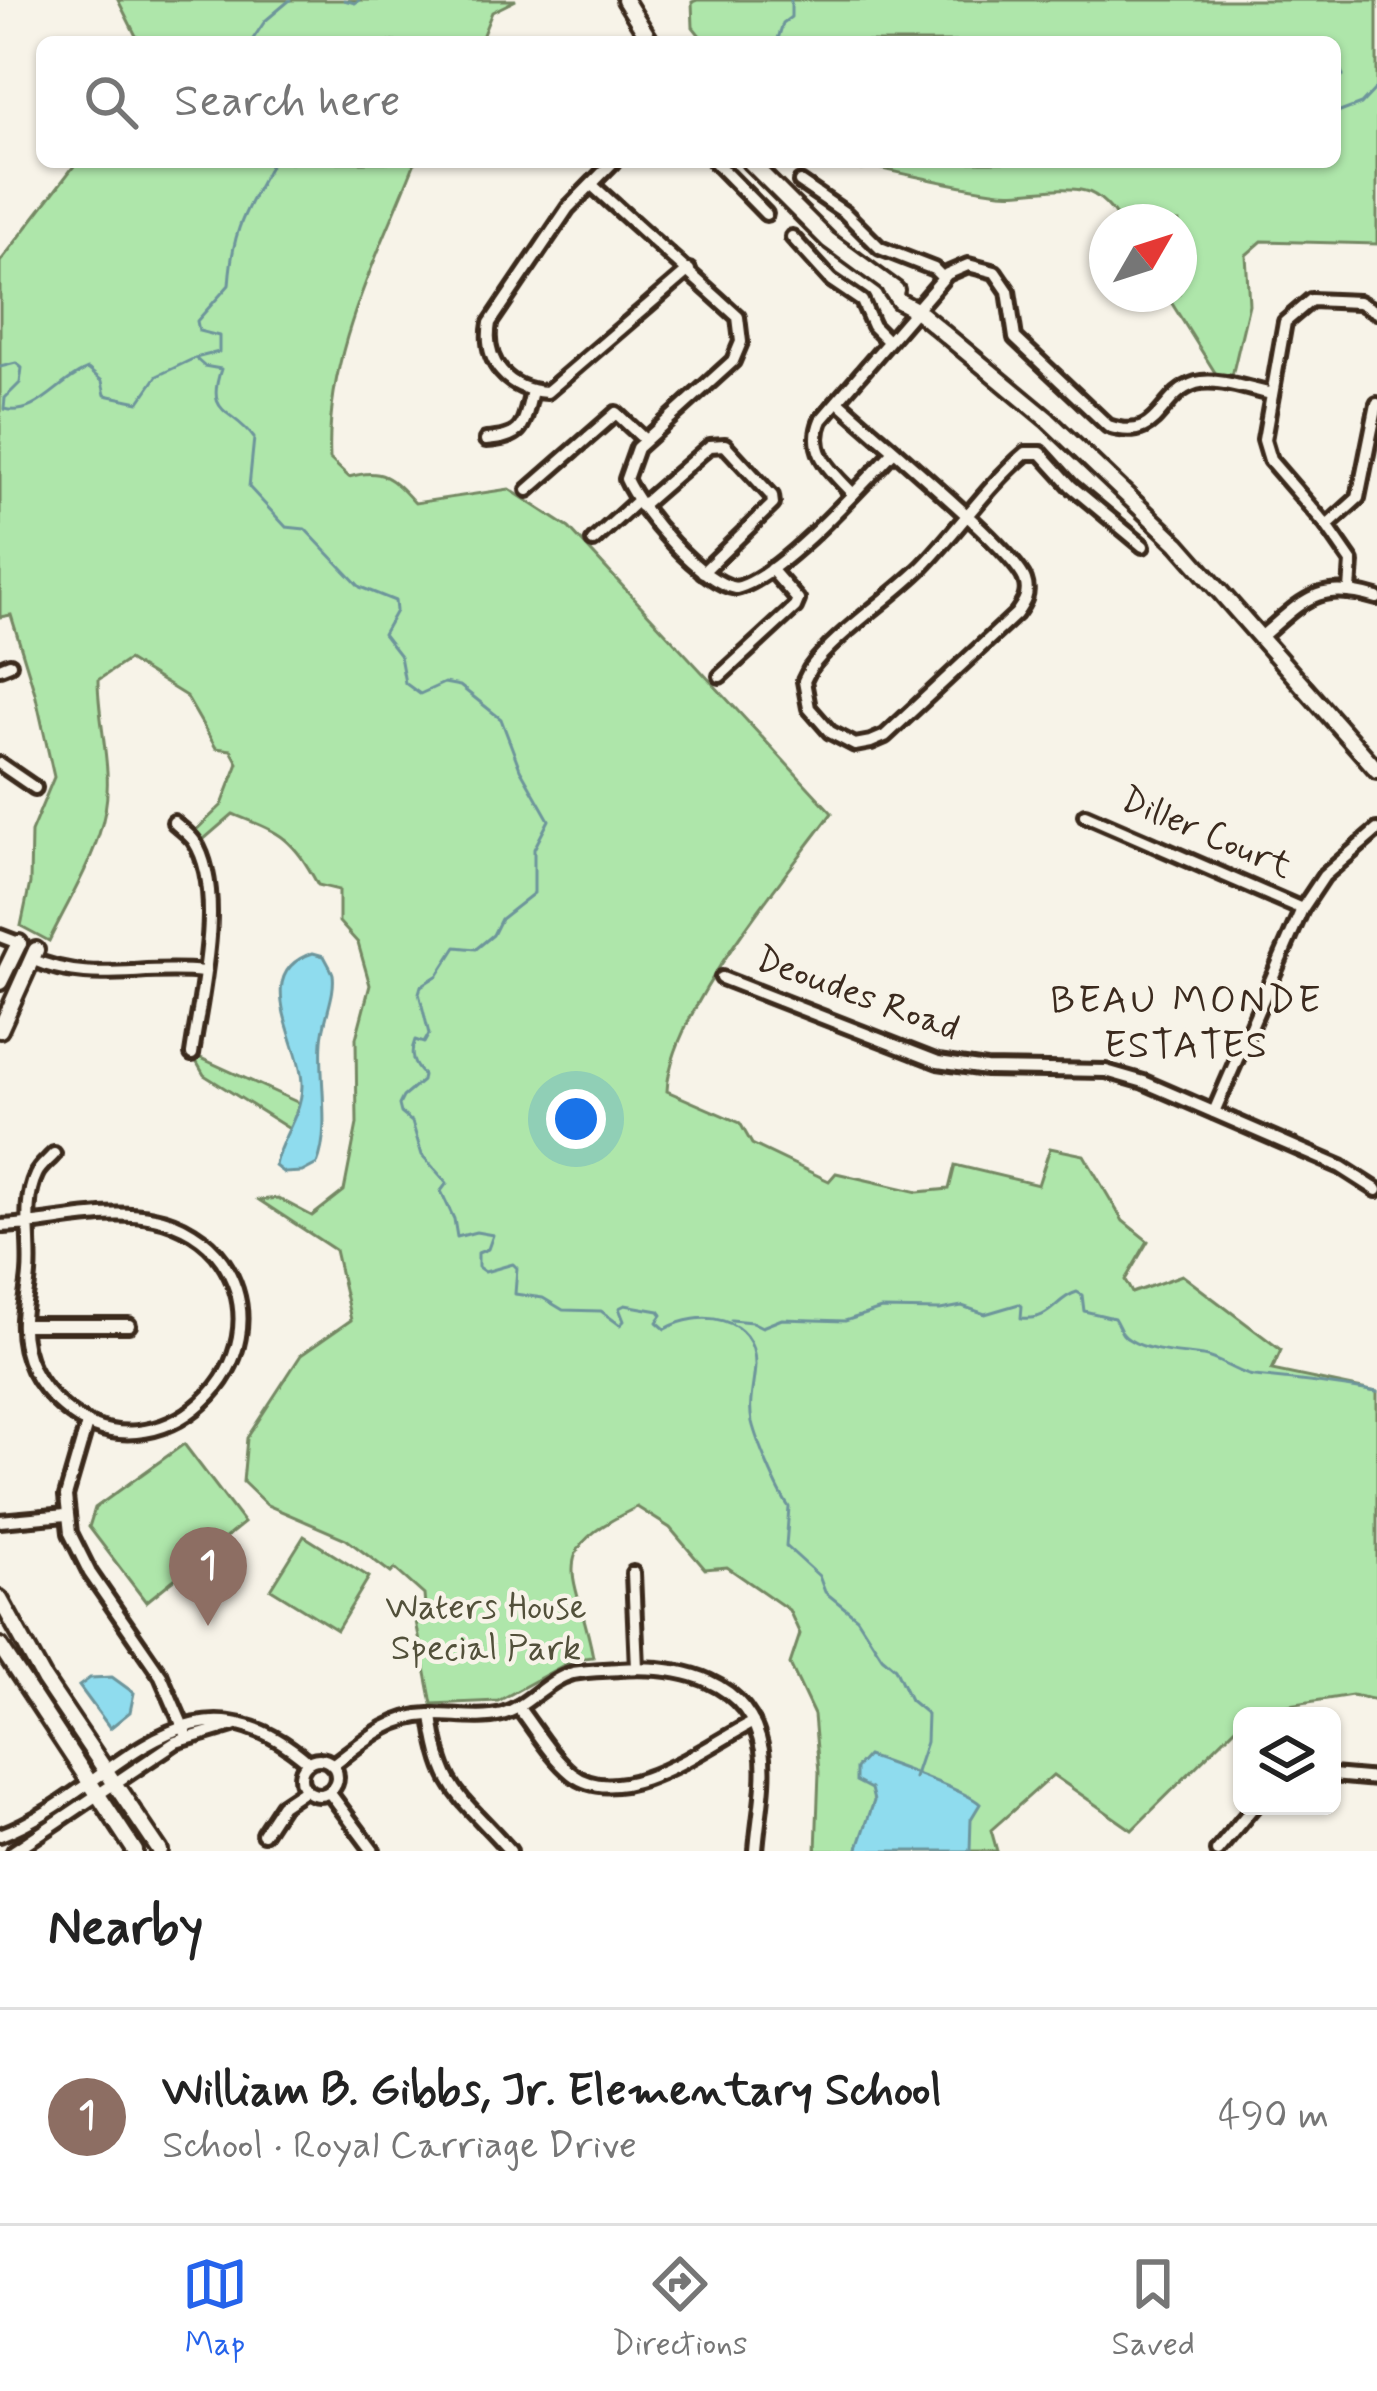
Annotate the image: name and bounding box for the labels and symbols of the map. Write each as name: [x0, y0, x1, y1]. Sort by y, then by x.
north arrow: [1089, 204, 1197, 312]
street label: Diller Court: [1113, 777, 1299, 891]
street label: Deoudes Road: [749, 937, 965, 1053]
district label: BEAU MONDE ESTATES: [1050, 976, 1324, 1072]
your location: [546, 1089, 606, 1149]
pin: 1: [169, 1527, 247, 1626]
park label: Waters House Special Park: [385, 1585, 587, 1673]

